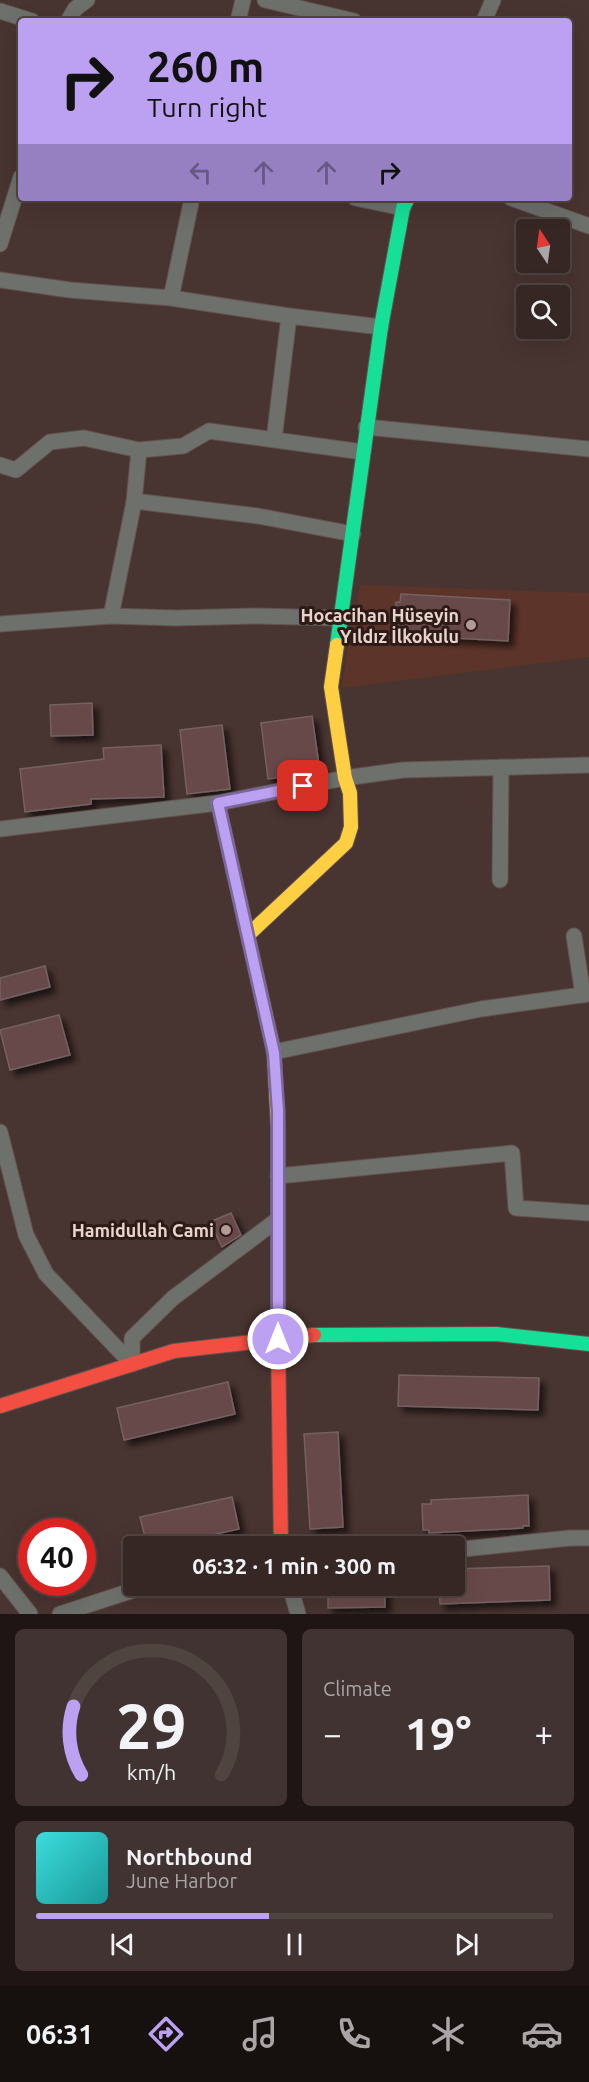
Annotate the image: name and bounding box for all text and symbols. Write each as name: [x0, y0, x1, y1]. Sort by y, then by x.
icon: right: [48, 42, 126, 120]
text: 260 m: [147, 43, 264, 90]
text: Turn right: [147, 92, 267, 122]
icon: left: [184, 156, 217, 189]
icon: ahead: [247, 156, 280, 189]
icon: ahead: [310, 156, 343, 189]
icon: right: [373, 156, 406, 189]
north arrow: [516, 219, 570, 273]
map controls: [516, 219, 570, 339]
button: search: [516, 285, 570, 339]
place label: Hocacihan Hüseyin Yıldız İlkokulu: [300, 605, 459, 646]
marker: Hocacihan Hüseyin Yıldız İlkokulu: [464, 618, 478, 632]
pin: [277, 760, 328, 811]
icon: arrive: [286, 769, 319, 802]
place label: Hamidullah Cami: [72, 1220, 214, 1240]
marker: Hamidullah Cami: [219, 1223, 233, 1237]
position arrow: [246, 1307, 310, 1371]
speed limit sign: 40: [18, 1518, 96, 1596]
text: 06:32 · 1 min · 300 m: [192, 1553, 396, 1578]
text: Climate: [323, 1677, 392, 1700]
text: 29: [116, 1691, 186, 1761]
text: 19°: [405, 1708, 471, 1759]
text: −: [323, 1715, 342, 1752]
text: +: [534, 1715, 553, 1752]
text: km/h: [126, 1760, 176, 1784]
text: Northbound: [126, 1844, 252, 1869]
text: June Harbor: [126, 1869, 237, 1892]
icon: previous: [106, 1928, 139, 1961]
icon: pause: [278, 1928, 311, 1961]
icon: next: [450, 1928, 483, 1961]
icon: directions: [145, 2013, 187, 2055]
icon: music: [239, 2013, 281, 2055]
icon: phone: [333, 2013, 375, 2055]
icon: climate: [427, 2013, 469, 2055]
icon: car: [521, 2013, 563, 2055]
text: 06:31: [26, 2019, 94, 2049]

